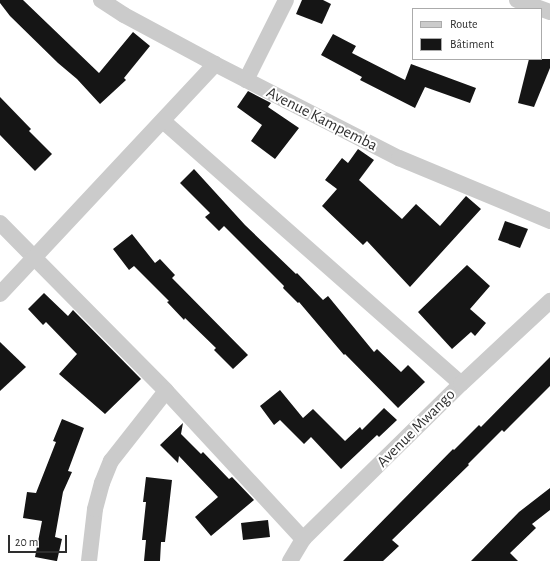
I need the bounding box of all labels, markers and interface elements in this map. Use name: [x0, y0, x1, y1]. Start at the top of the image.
legend: [412, 8, 542, 60]
text: Route: [450, 18, 477, 30]
text: Bâtiment: [450, 38, 494, 50]
street label: Avenue Kampemba: [263, 83, 381, 155]
street label: Avenue Mwango: [373, 385, 459, 471]
scale bar: [10, 527, 69, 553]
text: 20 m: [15, 536, 38, 548]

